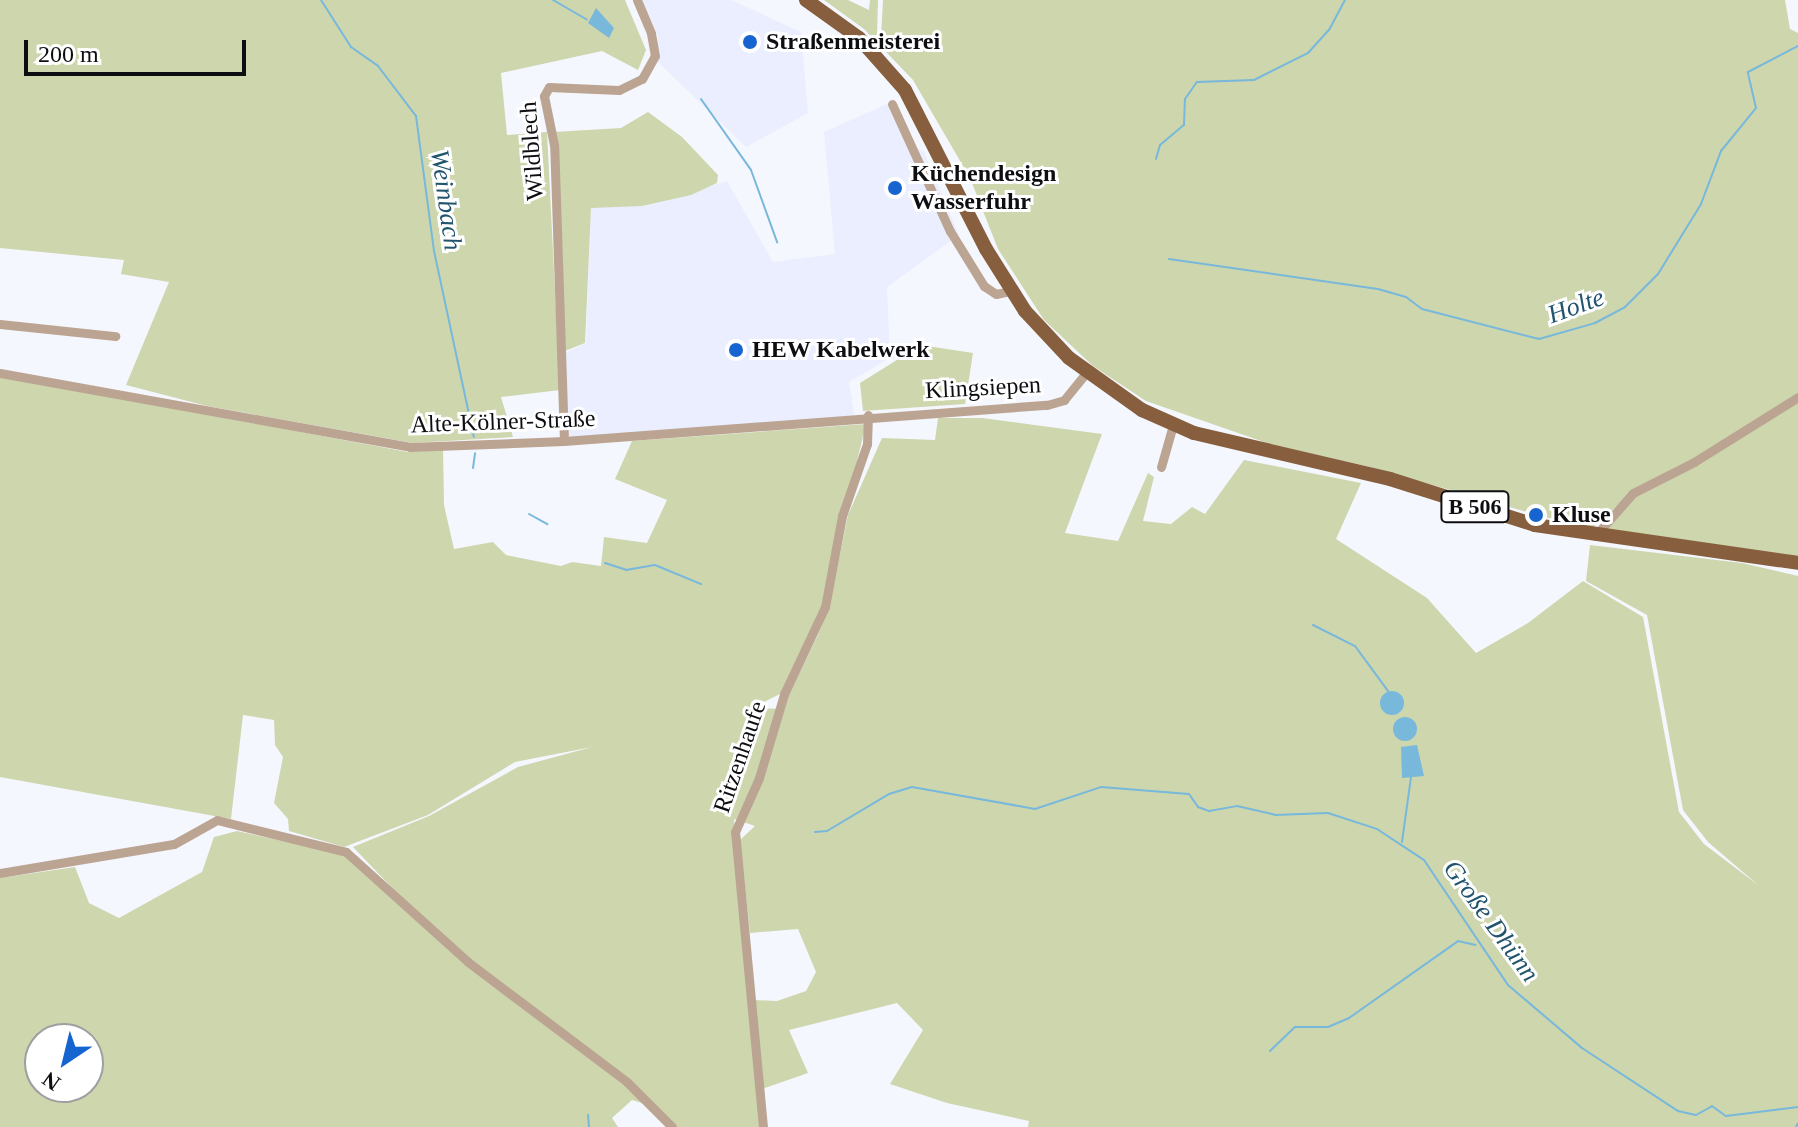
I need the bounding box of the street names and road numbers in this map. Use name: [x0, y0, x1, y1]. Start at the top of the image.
street label: Wildblech: [514, 101, 550, 201]
street label: Klingsiepen: [924, 371, 1042, 405]
street label: Alte-Kölner-Straße: [410, 404, 596, 440]
road number: B 506: [1439, 489, 1511, 525]
street label: Ritzenhaufe: [708, 697, 772, 817]

